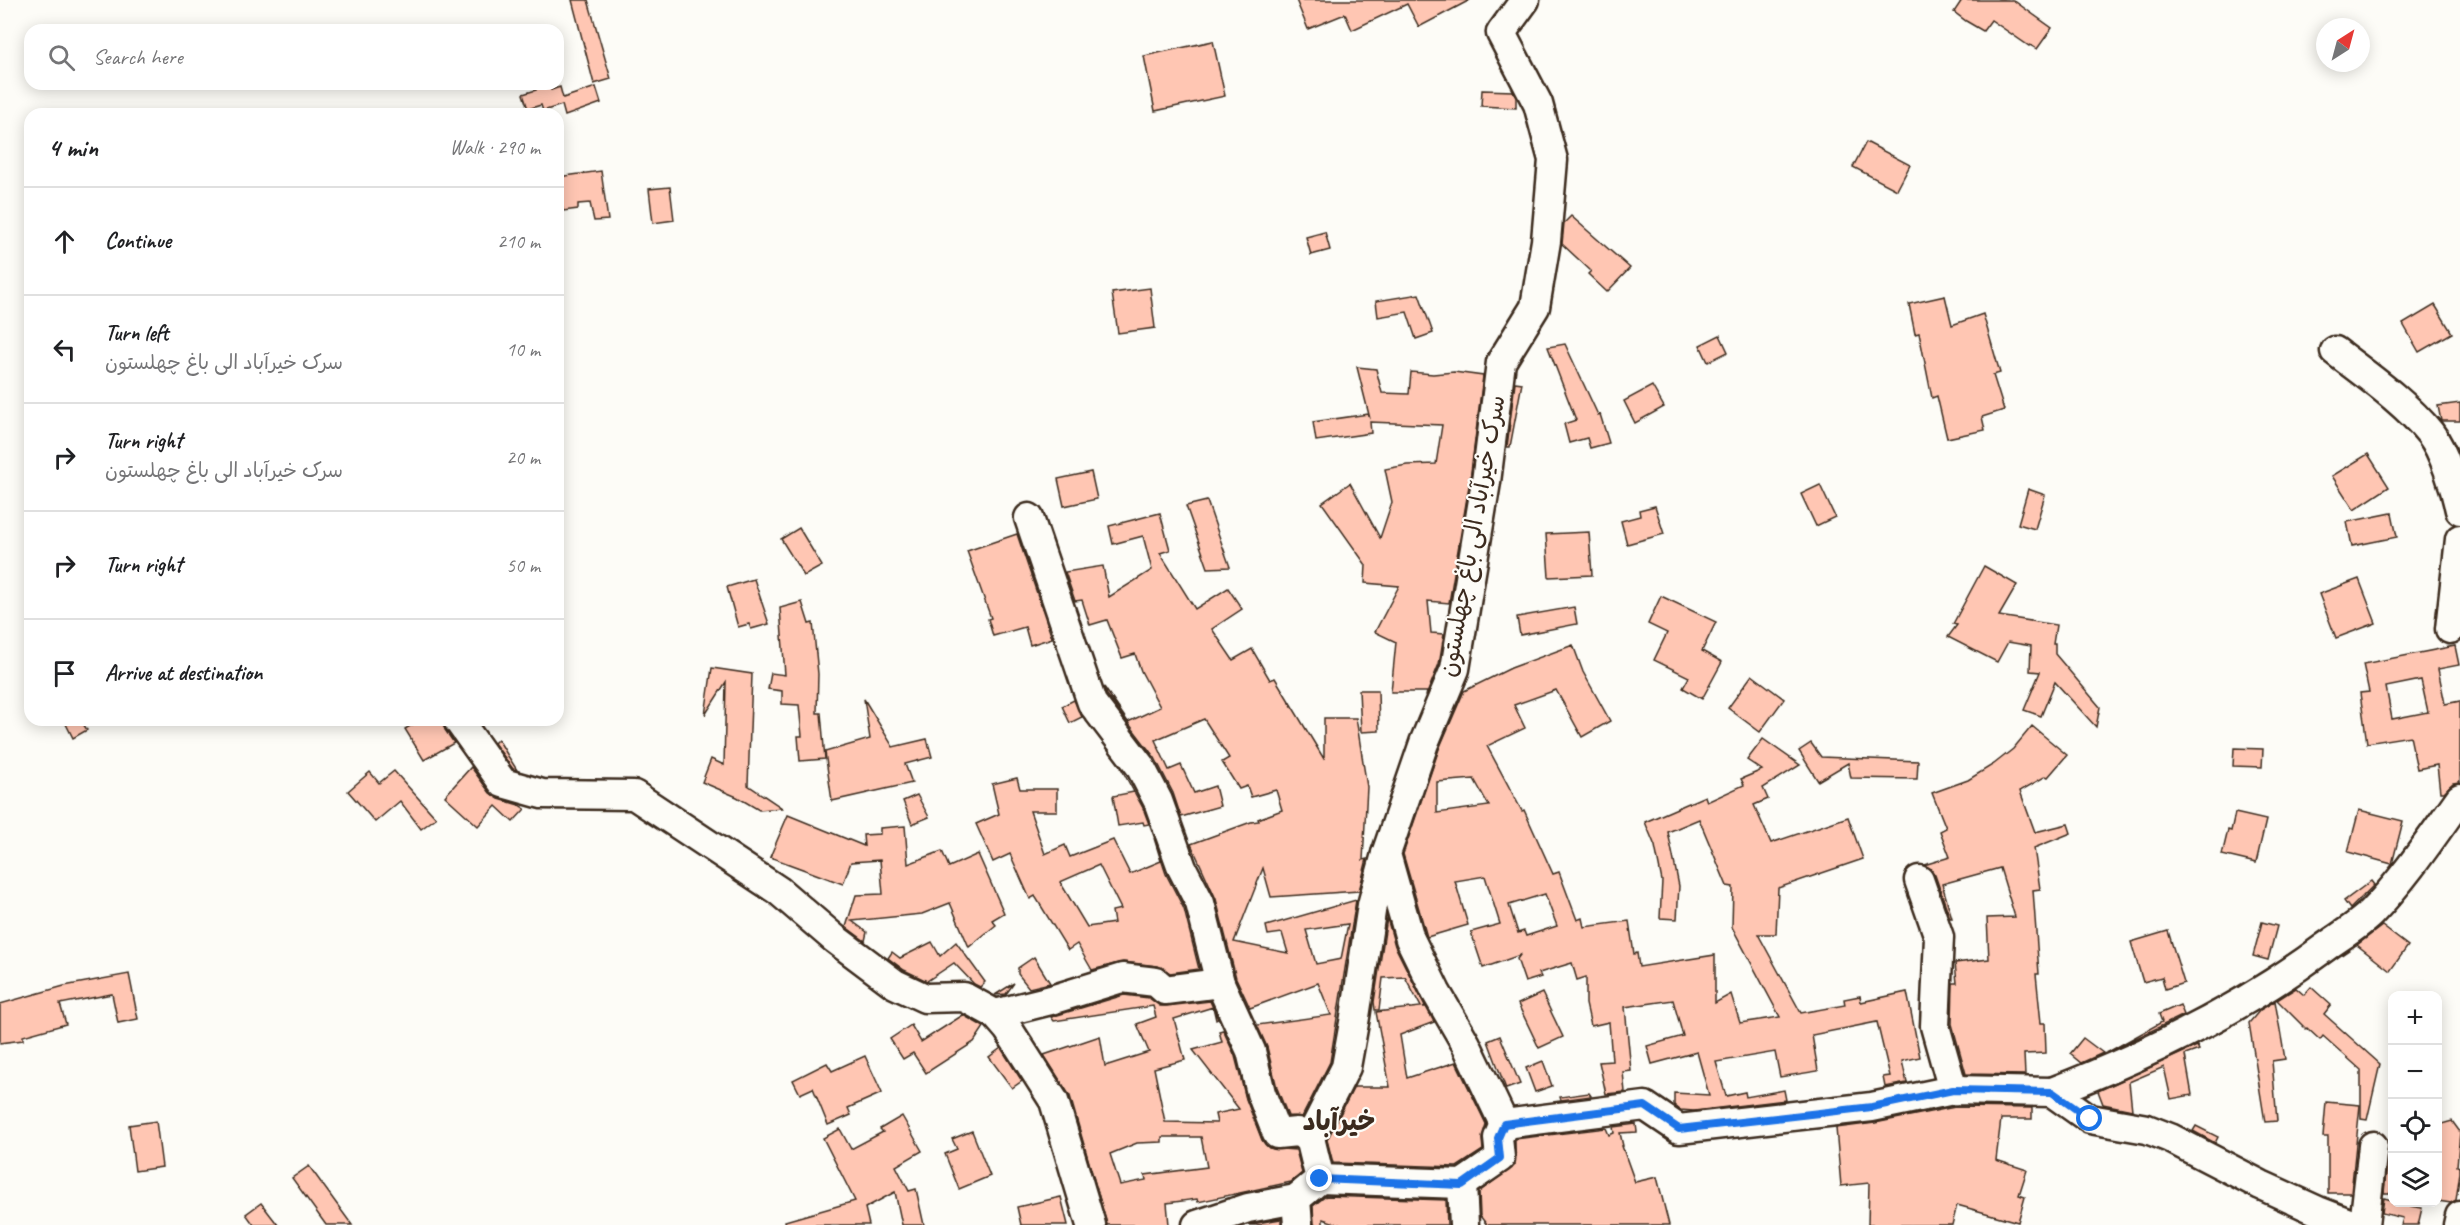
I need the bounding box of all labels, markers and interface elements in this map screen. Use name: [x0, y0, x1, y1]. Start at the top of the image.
north arrow: [2316, 18, 2370, 72]
search box: [24, 24, 564, 90]
icon: search: [45, 41, 78, 74]
text: Search here: [93, 43, 183, 71]
text: 4 min: [48, 131, 98, 164]
text: Walk · 290 m: [450, 135, 540, 160]
icon: ahead: [48, 225, 81, 258]
text: Continue: [105, 227, 171, 255]
text: 210 m: [497, 229, 540, 254]
text: Turn left: [105, 319, 169, 347]
icon: left: [48, 333, 81, 366]
text: 10 m: [506, 337, 540, 362]
text: سرک خیرآباد الی باغ چهلستون: [105, 350, 343, 375]
street label: سرک خیرآباد الی باغ چهلستون: [1432, 393, 1514, 680]
text: Turn right: [105, 427, 182, 455]
icon: right: [48, 441, 81, 474]
text: 20 m: [506, 445, 540, 470]
text: سرک خیرآباد الی باغ چهلستون: [105, 458, 343, 483]
icon: right: [48, 549, 81, 582]
text: Turn right: [105, 551, 182, 579]
text: 50 m: [506, 553, 540, 578]
icon: arrive: [48, 657, 81, 690]
text: Arrive at destination: [105, 659, 262, 687]
map controls: [2388, 991, 2442, 1207]
button: +: [2388, 991, 2442, 1045]
button: −: [2388, 1045, 2442, 1099]
button: locate: [2388, 1099, 2442, 1153]
district label: خیرآباد: [1303, 1104, 1375, 1138]
route start: [2076, 1105, 2102, 1131]
button: layers: [2388, 1153, 2442, 1207]
route end: [1306, 1165, 1332, 1191]

